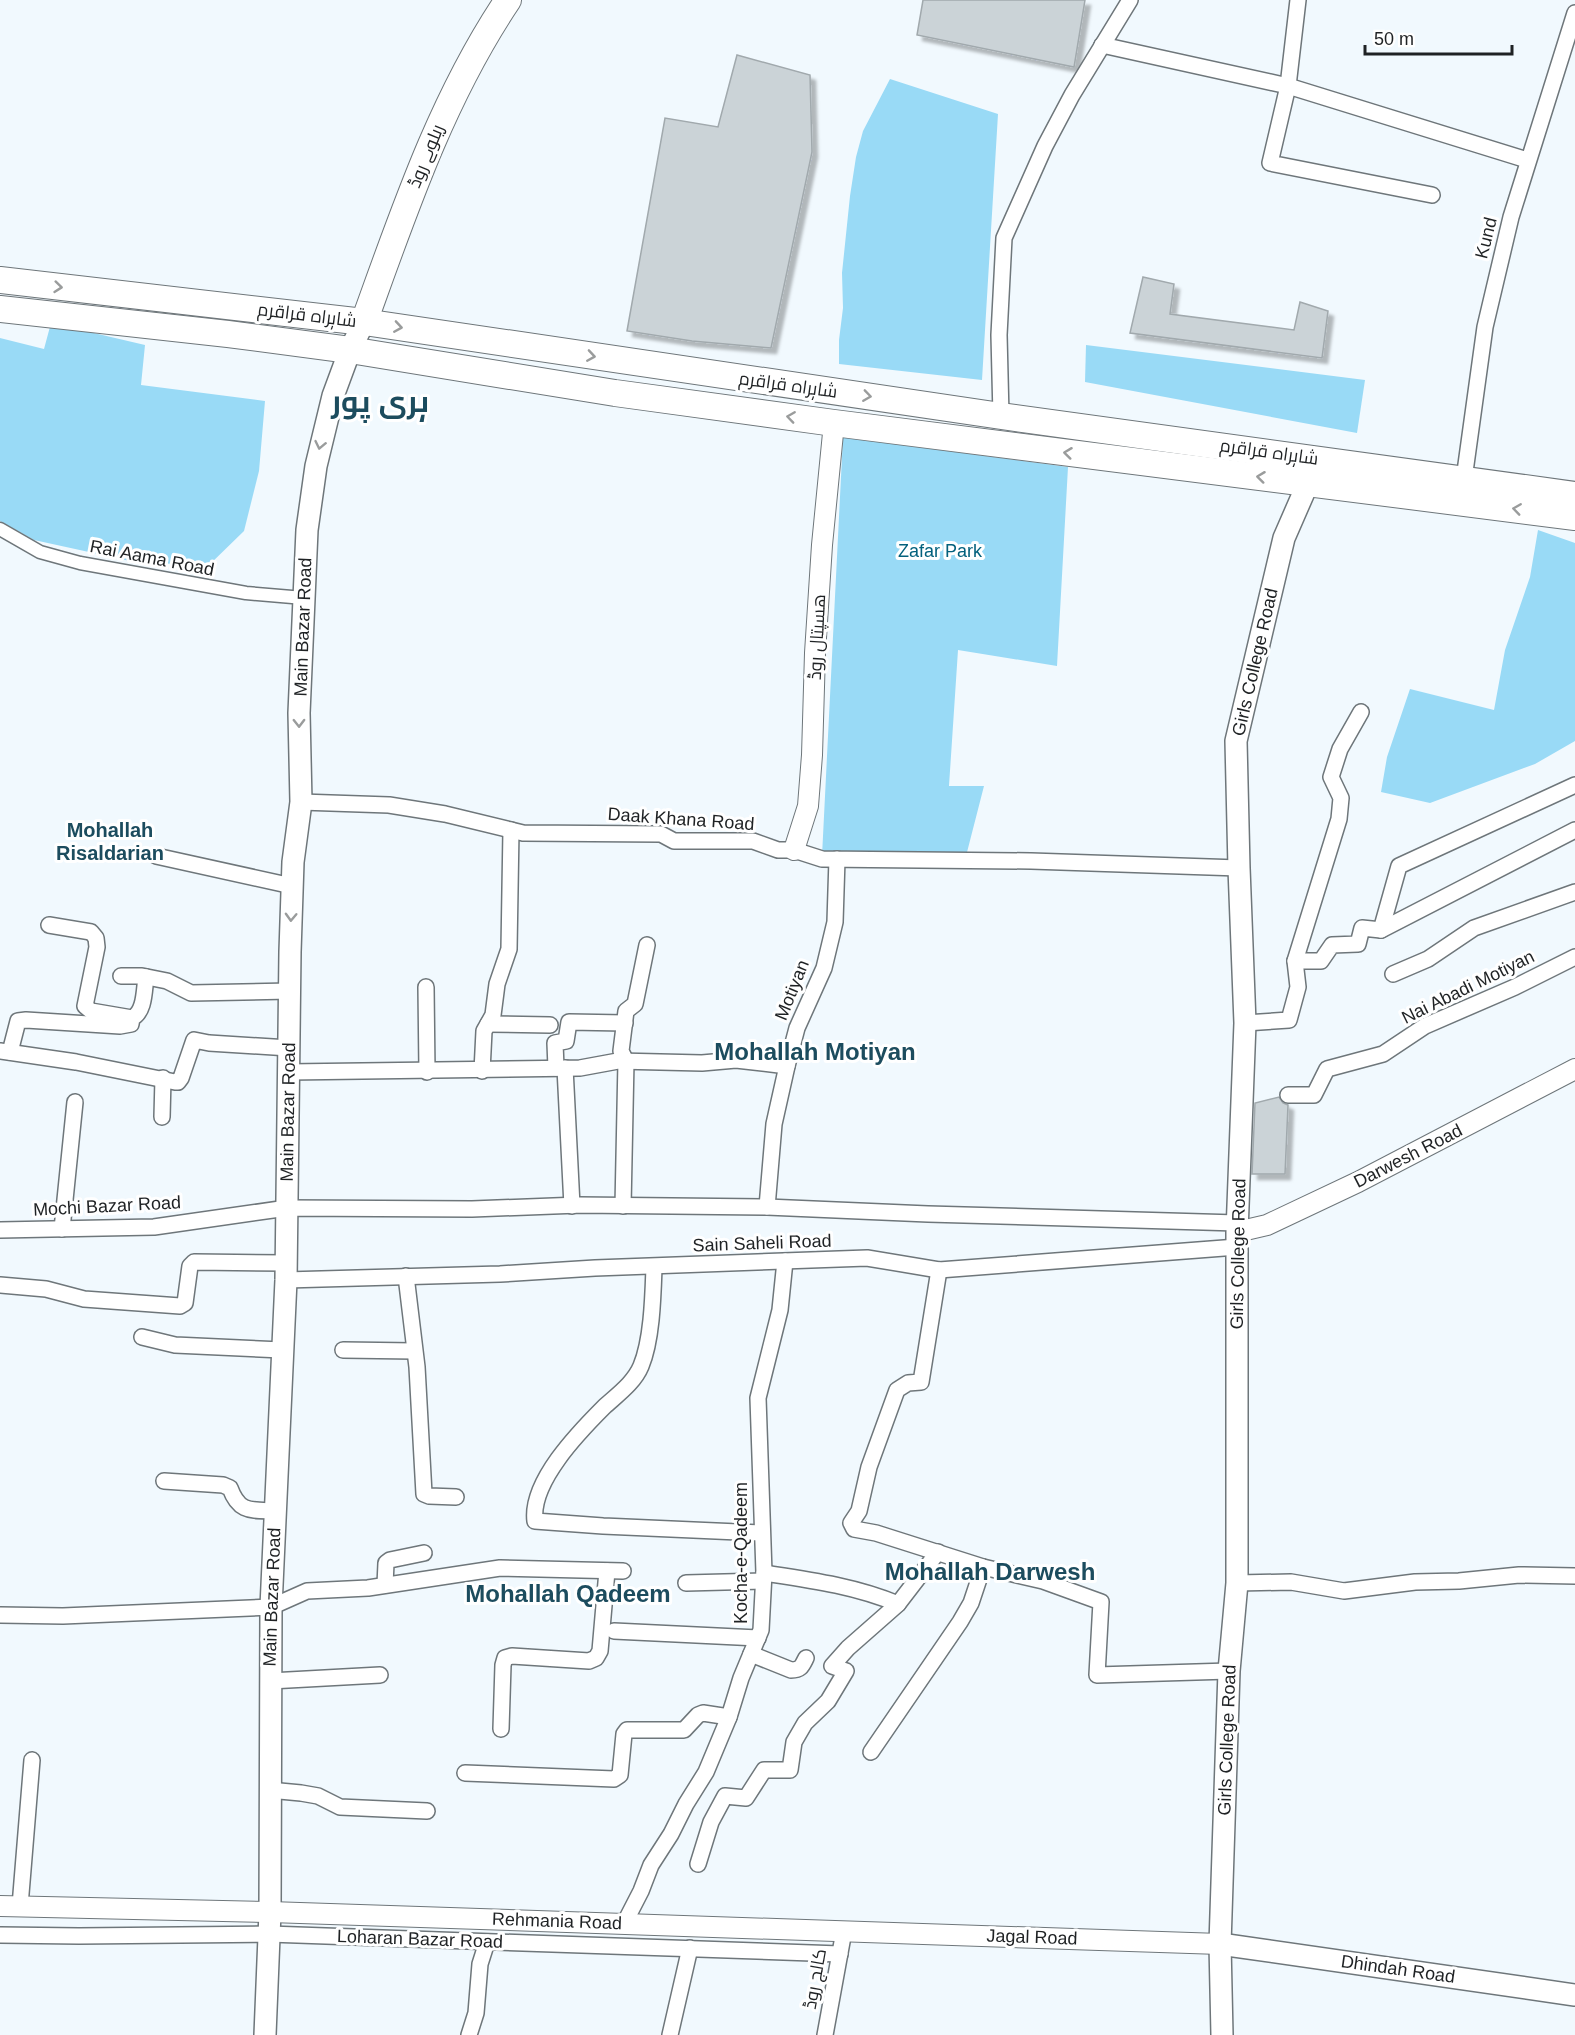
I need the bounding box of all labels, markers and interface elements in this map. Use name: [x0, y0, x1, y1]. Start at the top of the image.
scale bar: [1365, 18, 1512, 56]
text: 50 m: [1374, 29, 1414, 49]
street label: ریلوے روڈ: [404, 121, 449, 191]
street label: Kund: [1471, 215, 1501, 261]
one-way arrow: [54, 280, 63, 293]
street label: شاہراہ قراقرم: [256, 299, 358, 333]
one-way arrow: [393, 320, 402, 332]
one-way arrow: [586, 350, 595, 362]
street label: شاہراہ قراقرم: [737, 368, 839, 404]
district label: ہری پور: [330, 385, 429, 423]
one-way arrow: [862, 390, 871, 402]
one-way arrow: [786, 412, 795, 424]
street label: شاہراہ قراقرم: [1218, 435, 1320, 471]
one-way arrow: [314, 440, 327, 450]
one-way arrow: [1063, 448, 1072, 460]
one-way arrow: [1256, 472, 1266, 484]
one-way arrow: [1512, 504, 1522, 516]
street label: Rai Aama Road: [88, 536, 216, 580]
park label: Zafar Park: [898, 541, 983, 561]
street label: Main Bazar Road: [291, 557, 315, 697]
street label: Girls College Road: [1228, 586, 1282, 738]
street label: ھسپتال روڈ: [805, 594, 830, 680]
one-way arrow: [293, 719, 306, 728]
street label: Daak Khana Road: [607, 804, 755, 834]
district label: Mohallah Risaldarian: [56, 819, 164, 864]
one-way arrow: [285, 913, 297, 922]
street label: Nai Abadi Motiyan: [1398, 946, 1538, 1028]
street label: Motiyan: [771, 957, 813, 1023]
district label: Mohallah Motiyan: [714, 1038, 916, 1065]
street label: Main Bazar Road: [277, 1042, 299, 1182]
street label: Darwesh Road: [1350, 1120, 1466, 1192]
street label: Girls College Road: [1227, 1178, 1249, 1330]
street label: Mochi Bazar Road: [33, 1192, 181, 1220]
street label: Sain Saheli Road: [692, 1231, 832, 1255]
street label: Kocha-e-Qadeem: [731, 1482, 751, 1624]
street label: Main Bazar Road: [260, 1527, 284, 1667]
district label: Mohallah Darwesh: [885, 1558, 1095, 1585]
district label: Mohallah Qadeem: [465, 1580, 671, 1607]
street label: Girls College Road: [1214, 1664, 1240, 1816]
street label: Rehmania Road: [492, 1909, 622, 1933]
street label: Jagal Road: [986, 1925, 1078, 1949]
street label: Loharan Bazar Road: [337, 1926, 503, 1952]
street label: کالج روڈ: [800, 1947, 832, 2011]
street label: Dhindah Road: [1340, 1951, 1456, 1987]

